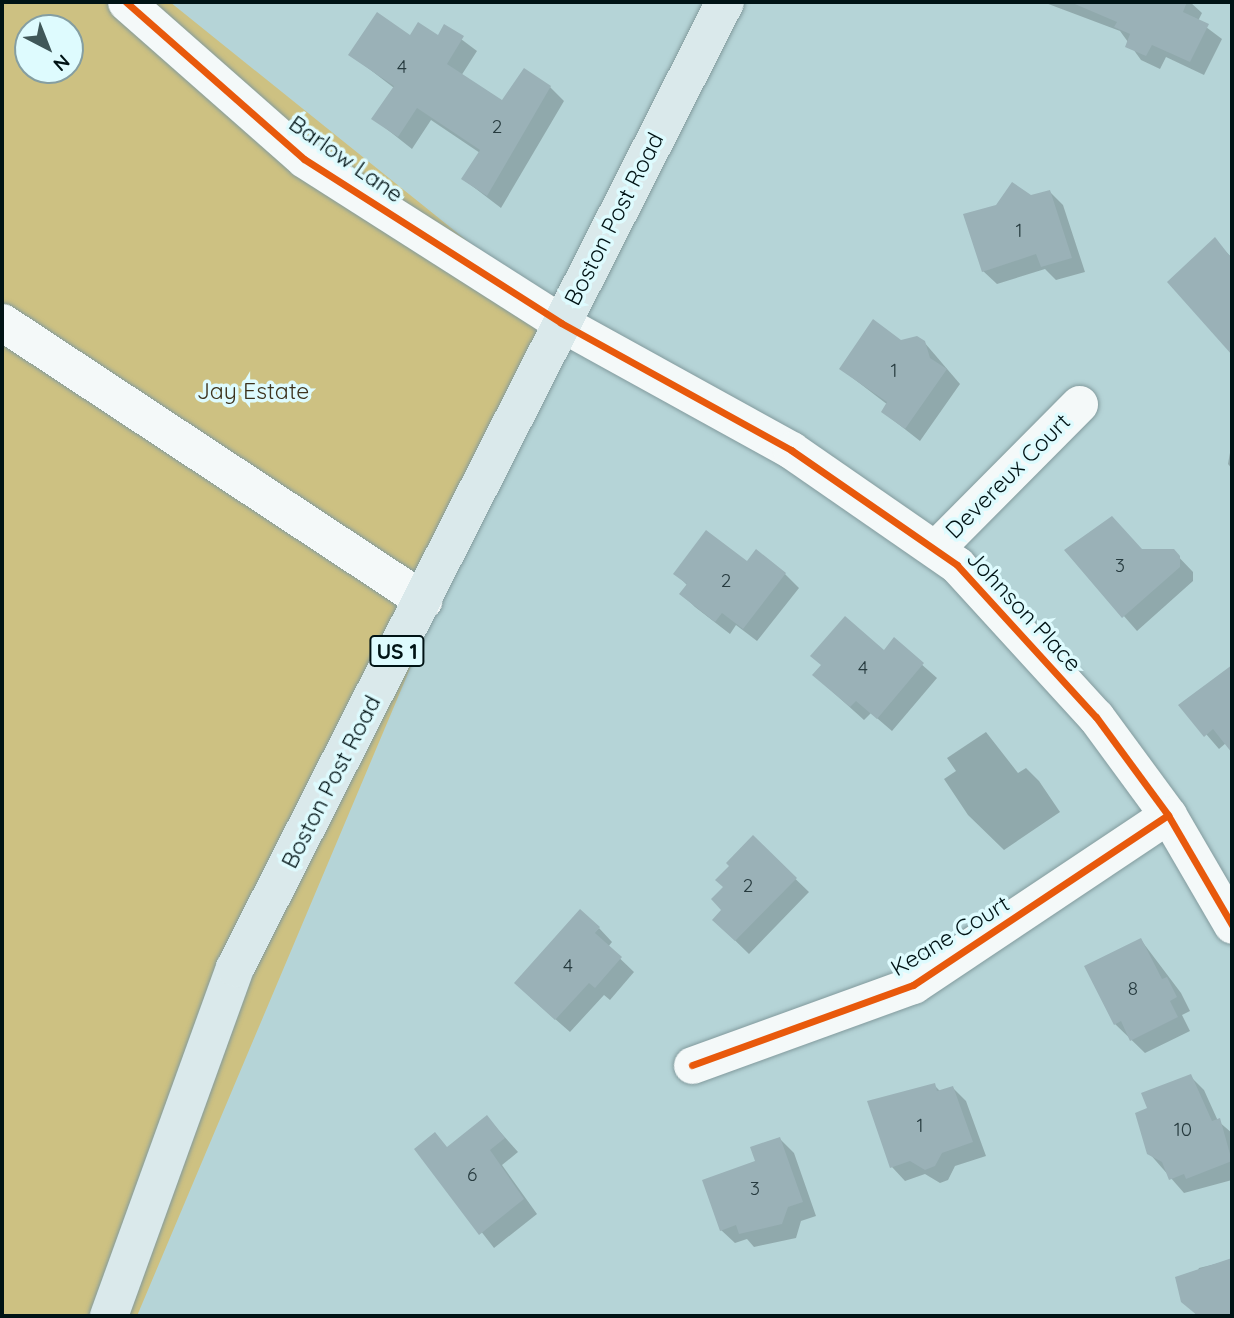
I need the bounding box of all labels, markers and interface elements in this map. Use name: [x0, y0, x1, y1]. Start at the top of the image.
north arrow: [14, 14, 84, 84]
text: N: [48, 50, 75, 77]
house number: 4: [397, 56, 407, 78]
street label: Barlow Lane: [284, 110, 408, 208]
house number: 2: [492, 116, 502, 138]
street label: Boston Post Road: [559, 128, 669, 310]
house number: 1: [1015, 220, 1023, 242]
house number: 1: [890, 360, 898, 382]
park label: Jay Estate: [197, 377, 309, 405]
street label: Devereux Court: [940, 408, 1076, 544]
street label: Johnson Place: [961, 545, 1087, 677]
house number: 3: [1115, 555, 1125, 577]
house number: 2: [721, 570, 731, 592]
road number: US 1: [369, 634, 425, 668]
house number: 4: [858, 657, 868, 679]
street label: Boston Post Road: [276, 691, 386, 873]
house number: 2: [743, 875, 753, 897]
street label: Keane Court: [886, 890, 1014, 982]
house number: 4: [563, 955, 573, 977]
house number: 8: [1128, 978, 1138, 1000]
house number: 1: [916, 1115, 924, 1137]
house number: 10: [1174, 1119, 1192, 1141]
house number: 6: [467, 1164, 477, 1186]
house number: 3: [750, 1178, 760, 1200]

